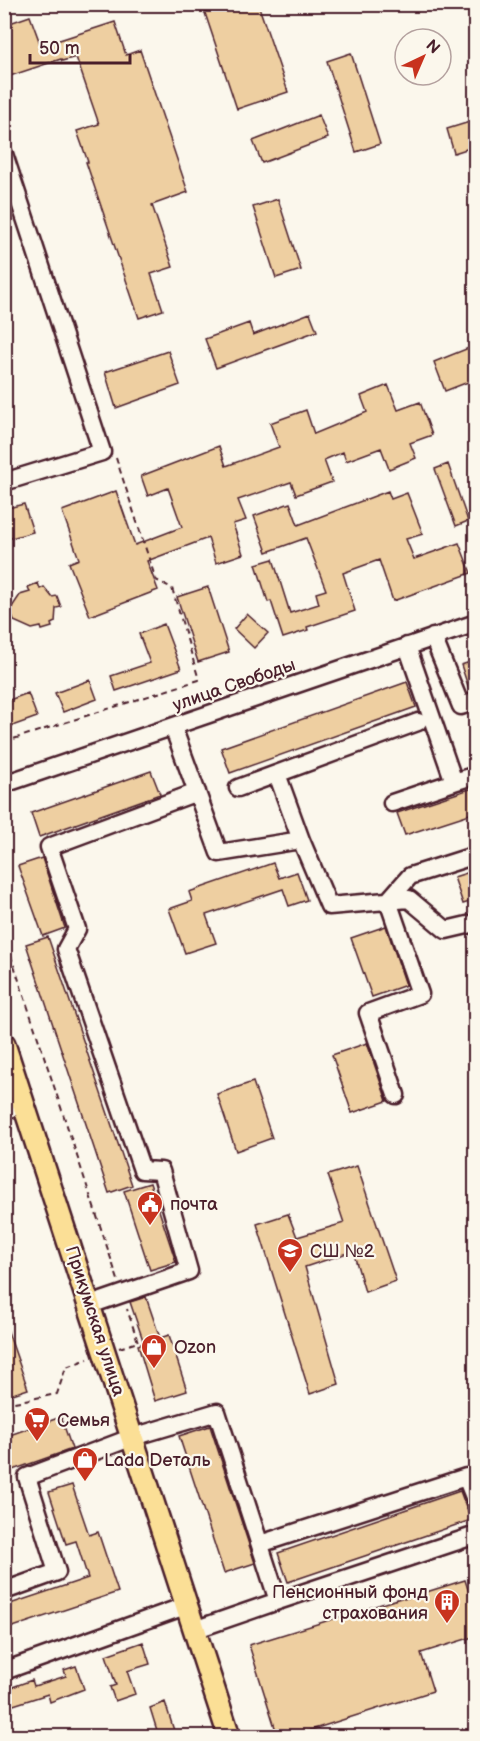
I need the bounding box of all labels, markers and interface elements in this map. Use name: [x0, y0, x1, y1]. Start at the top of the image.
scale bar: [30, 27, 130, 65]
north arrow: [393, 27, 453, 87]
text: N: [421, 36, 443, 58]
text: 50 m: [39, 38, 80, 59]
street label: улица Свободы: [170, 654, 298, 716]
public building icon: почта: [135, 1189, 165, 1227]
place label: почта: [170, 1194, 218, 1215]
school or university icon: СШ №2: [275, 1236, 305, 1274]
place label: СШ №2: [310, 1241, 375, 1262]
street label: Прикумская улица: [61, 1243, 129, 1399]
shop icon: Ozon: [139, 1332, 169, 1370]
place label: Ozon: [174, 1337, 216, 1358]
supermarket icon: Семья: [22, 1405, 52, 1443]
place label: Семья: [57, 1410, 110, 1431]
shop icon: Lada Dеталь: [70, 1445, 100, 1483]
place label: Lada Dеталь: [104, 1450, 210, 1471]
place label: Пенсионный фонд страхования: [272, 1582, 428, 1624]
building icon: Пенсионный фонд страхования: [432, 1587, 462, 1625]

